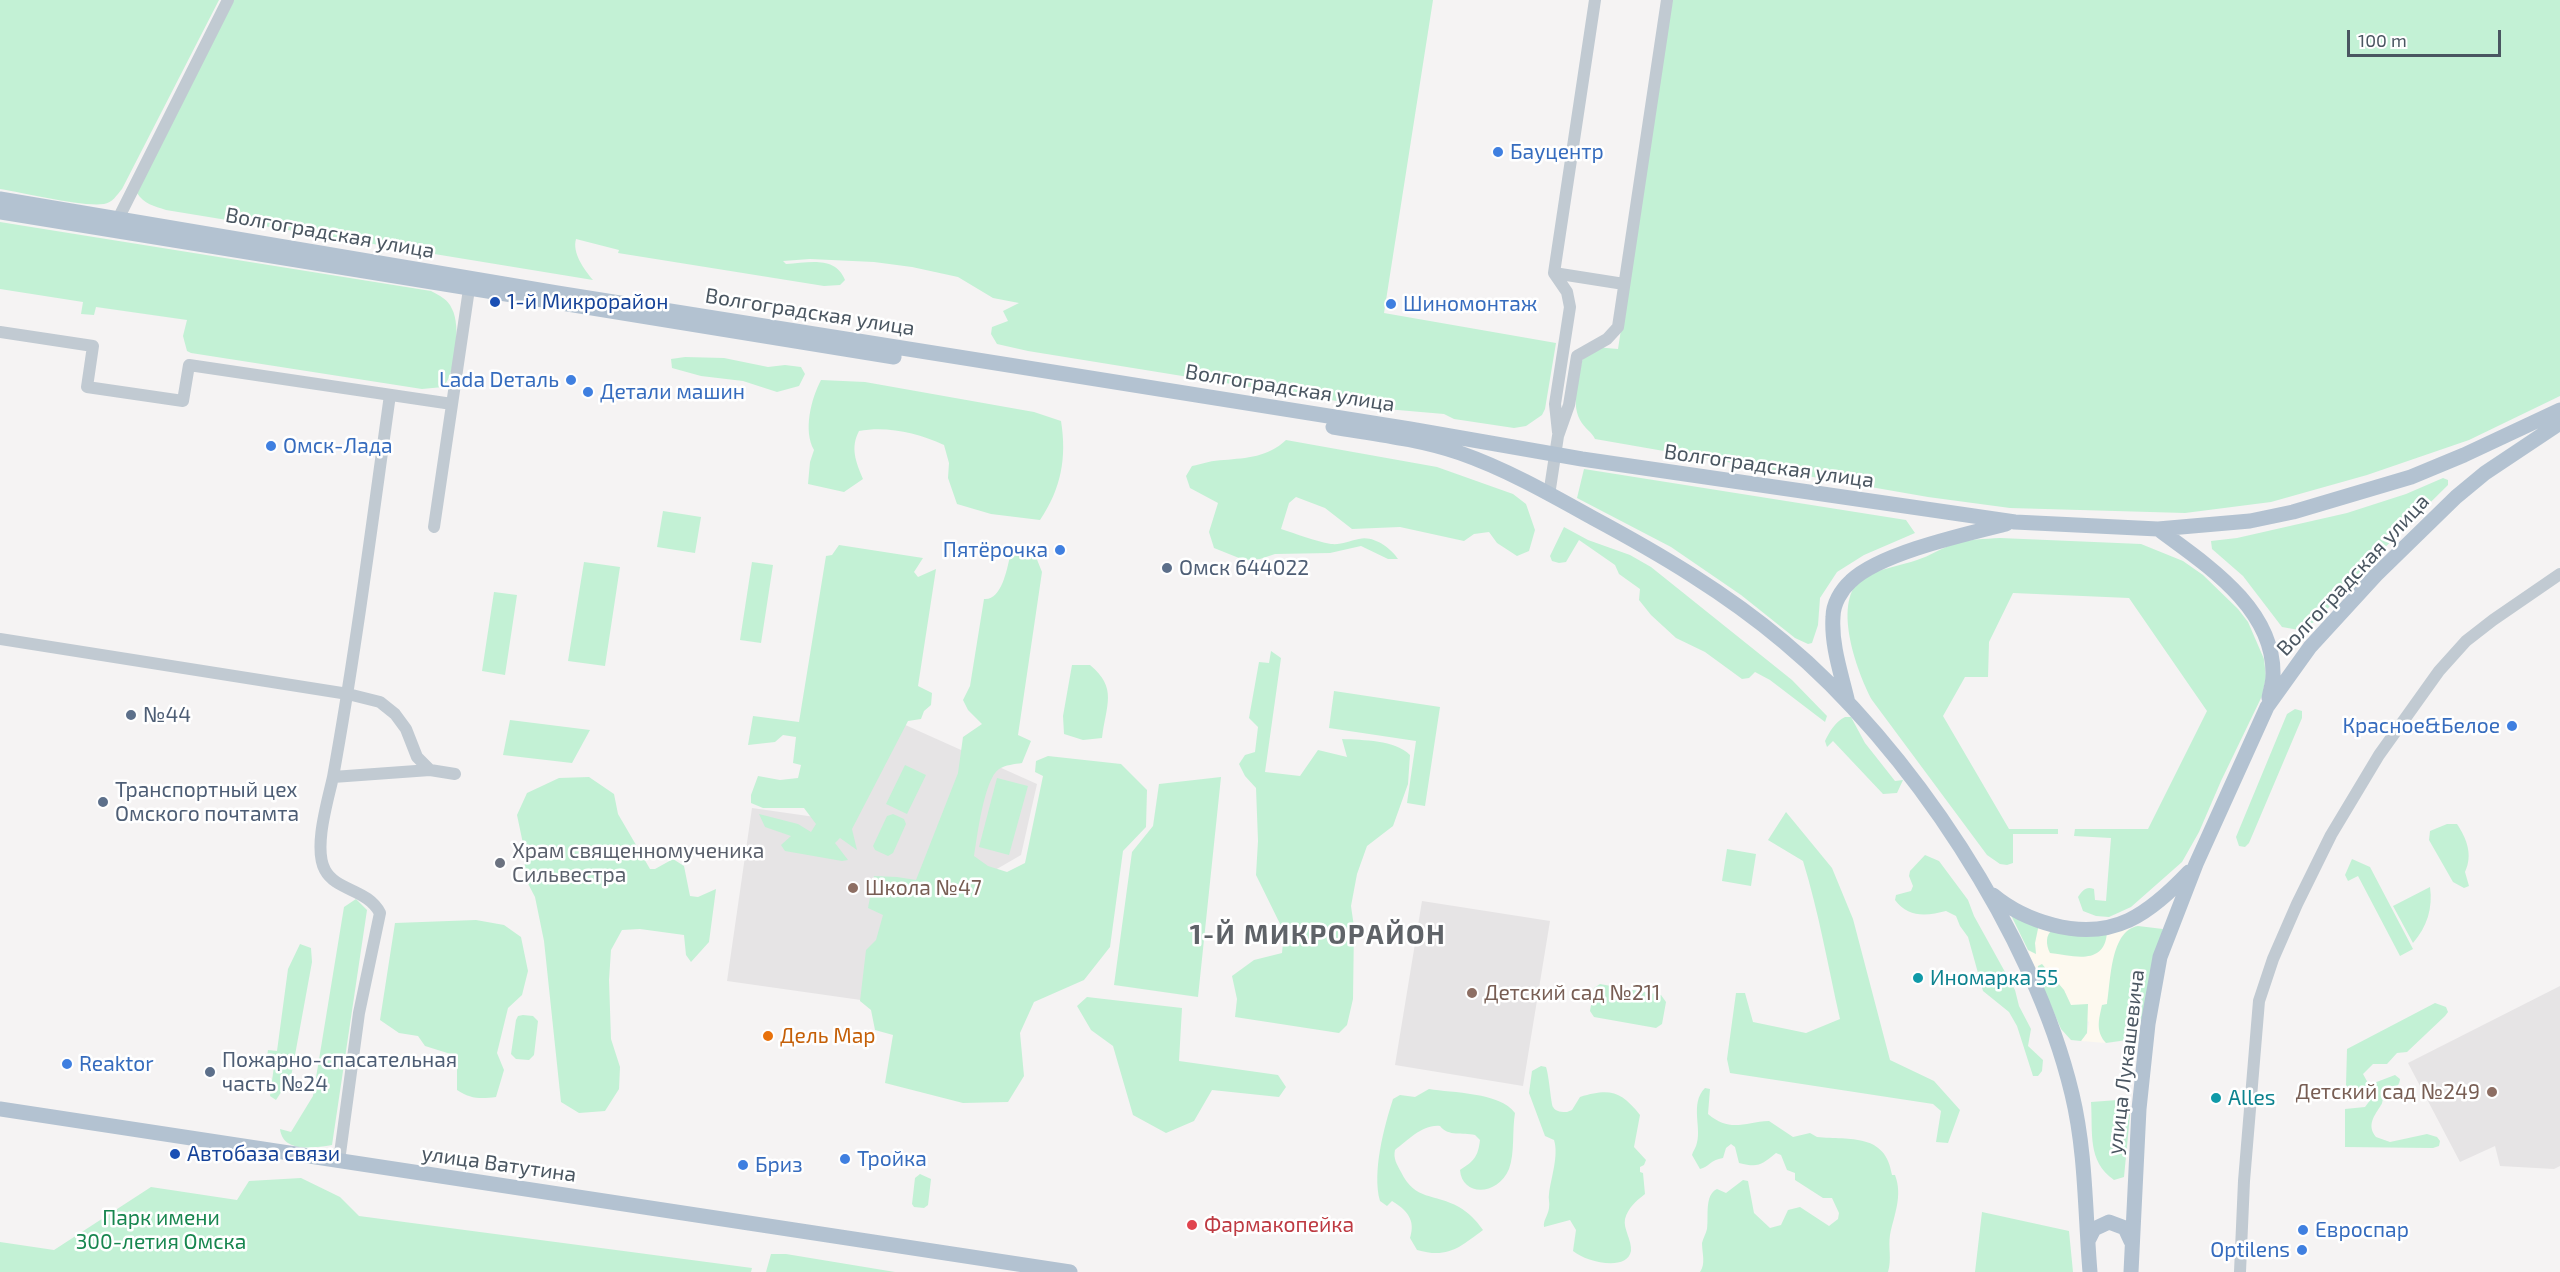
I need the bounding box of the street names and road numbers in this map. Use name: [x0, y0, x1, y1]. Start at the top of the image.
street label: Волгоградская улица: [223, 202, 437, 264]
street label: Волгоградская улица: [703, 283, 917, 341]
street label: Волгоградская улица: [1183, 359, 1397, 417]
street label: Волгоградская улица: [1662, 439, 1876, 493]
street label: Волгоградская улица: [2272, 489, 2434, 661]
street label: улица Лукашевича: [2102, 968, 2150, 1156]
street label: улица Ватутина: [420, 1141, 578, 1187]

